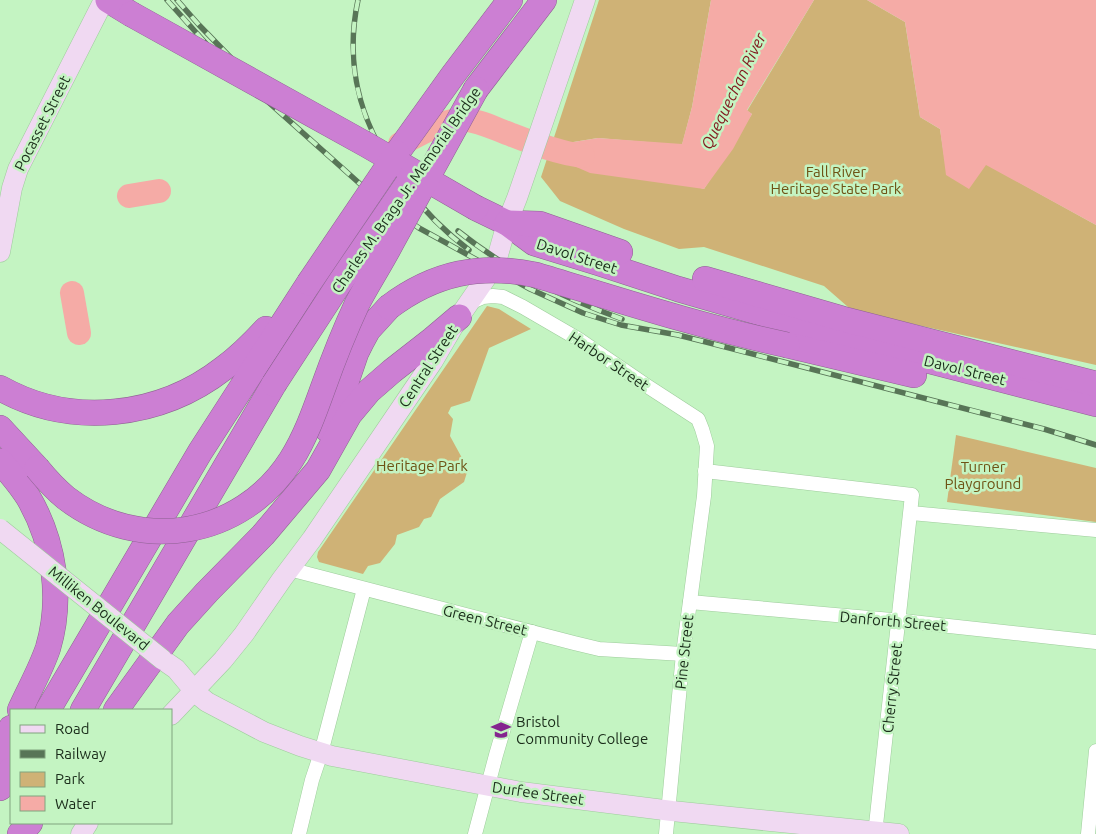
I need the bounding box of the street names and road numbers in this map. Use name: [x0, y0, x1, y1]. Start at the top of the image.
street label: Pocasset Street: [11, 72, 73, 174]
street label: Charles M. Braga Jr. Memorial Bridge: [328, 84, 484, 296]
street label: Davol Street: [535, 235, 619, 277]
street label: Central Street: [395, 322, 461, 410]
street label: Harbor Street: [566, 328, 652, 394]
street label: Davol Street: [922, 352, 1008, 388]
street label: Milliken Boulevard: [45, 562, 153, 654]
street label: Green Street: [441, 601, 529, 639]
street label: Danforth Street: [839, 608, 947, 634]
street label: Pine Street: [672, 614, 696, 690]
street label: Cherry Street: [879, 642, 905, 734]
street label: Durfee Street: [491, 778, 585, 808]

